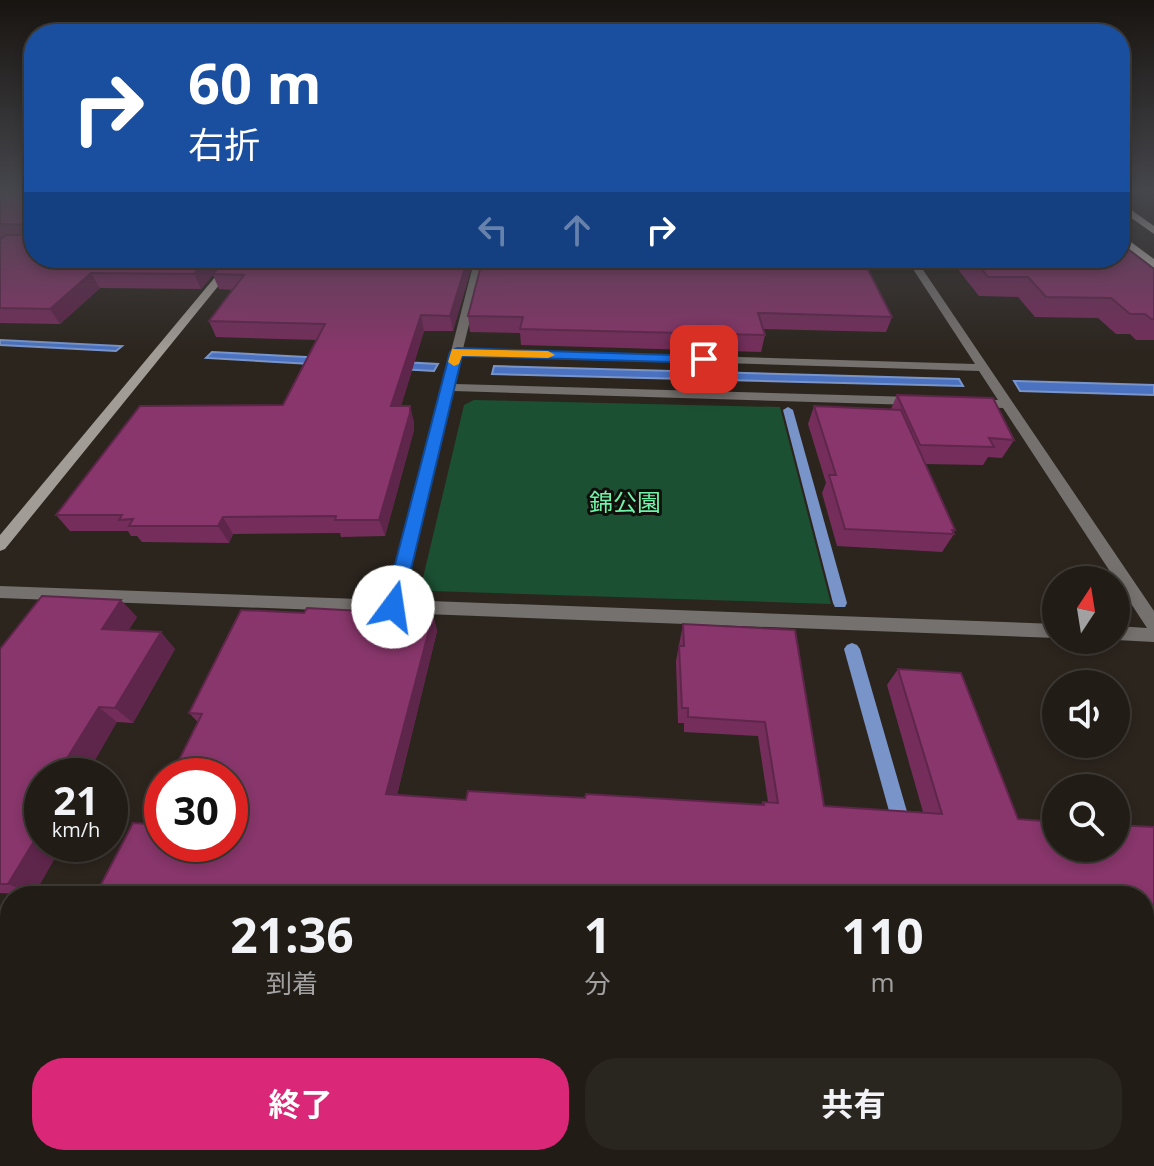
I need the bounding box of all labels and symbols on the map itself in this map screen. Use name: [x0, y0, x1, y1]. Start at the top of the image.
pin: [670, 325, 738, 393]
park label: 錦公園: [589, 485, 661, 518]
position arrow: [351, 565, 435, 649]
north arrow: [1042, 566, 1130, 654]
speed limit sign: 30: [144, 758, 248, 862]

